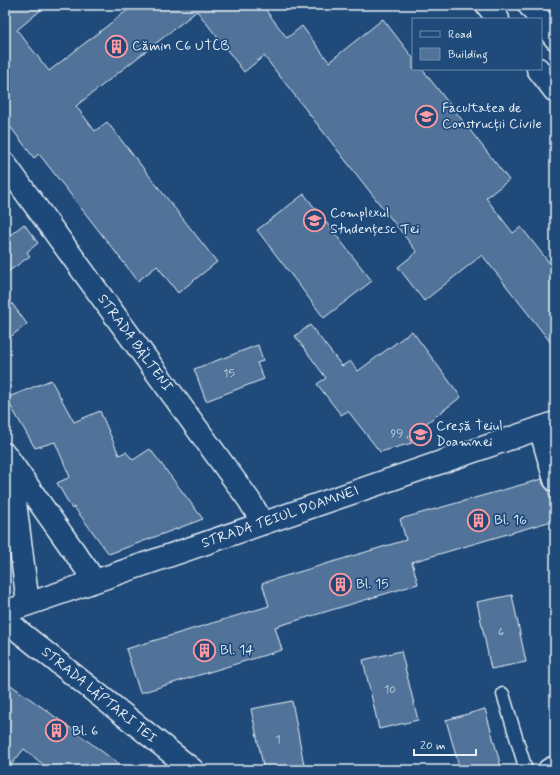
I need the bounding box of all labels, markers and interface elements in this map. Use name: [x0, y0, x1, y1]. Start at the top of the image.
legend: [412, 18, 542, 70]
text: Road: [448, 27, 472, 43]
building icon: Cămin C6 UTCB: [104, 33, 130, 59]
place label: Cămin C6 UTCB: [132, 37, 230, 55]
text: Building: [448, 47, 488, 64]
place label: Facultatea de Construcții Civile: [442, 99, 542, 133]
school or university icon: Facultatea de Construcții Civile: [414, 103, 440, 129]
place label: Complexul Studențesc Tei: [330, 204, 420, 238]
school or university icon: Complexul Studențesc Tei: [301, 208, 327, 234]
street label: STRADA BĂLTENI: [93, 291, 177, 395]
house number: 15: [223, 366, 235, 382]
place label: Creșă Teiul Doamnei: [436, 417, 503, 451]
school or university icon: Creșă Teiul Doamnei: [408, 421, 434, 447]
house number: 99: [390, 426, 404, 442]
street label: STRADA TEIUL DOAMNEI: [199, 482, 361, 552]
building icon: Bl. 16: [465, 507, 491, 533]
place label: Bl. 16: [494, 511, 527, 529]
building icon: Bl. 15: [327, 571, 353, 597]
place label: Bl. 15: [356, 575, 389, 593]
house number: 6: [498, 624, 504, 640]
building icon: Bl. 14: [191, 637, 217, 663]
place label: Bl. 14: [220, 641, 254, 659]
street label: STRADA LĂPTARI TEI: [38, 643, 160, 747]
house number: 10: [384, 682, 396, 698]
building icon: Bl. 6: [43, 718, 69, 744]
place label: Bl. 6: [72, 722, 98, 740]
scale bar: [414, 731, 476, 757]
house number: 1: [275, 732, 281, 748]
text: 20 m: [420, 738, 446, 754]

